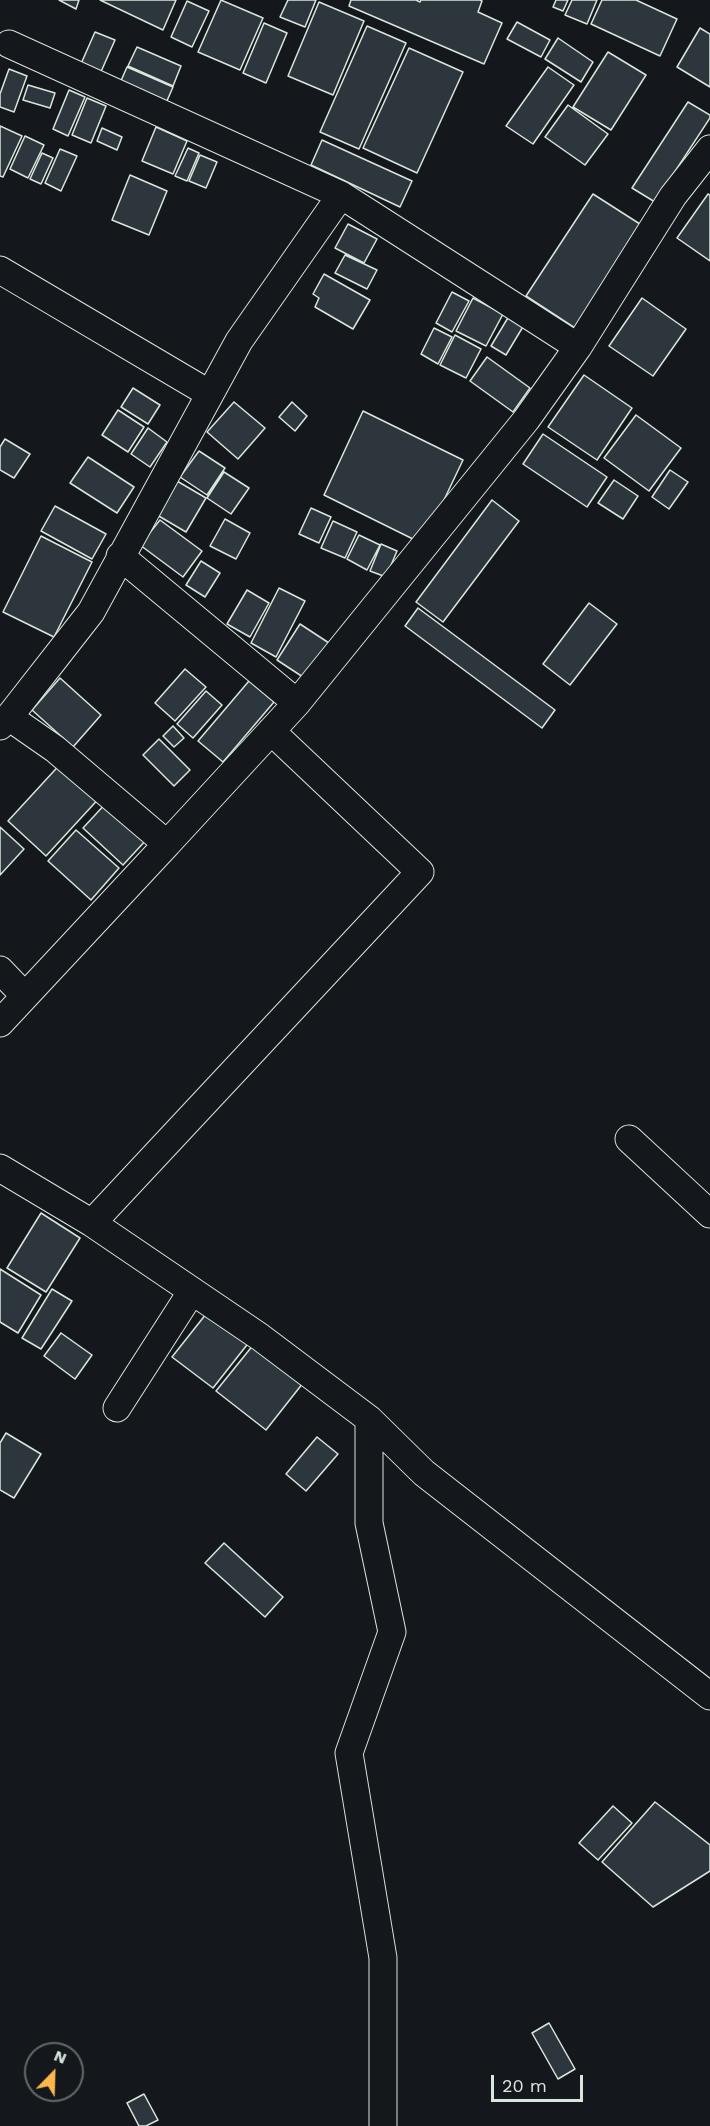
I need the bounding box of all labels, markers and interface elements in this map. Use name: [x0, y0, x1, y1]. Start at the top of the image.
north arrow: [24, 2042, 84, 2102]
text: N: [51, 2046, 70, 2068]
scale bar: [494, 2063, 586, 2101]
text: 20 m: [502, 2075, 547, 2096]

